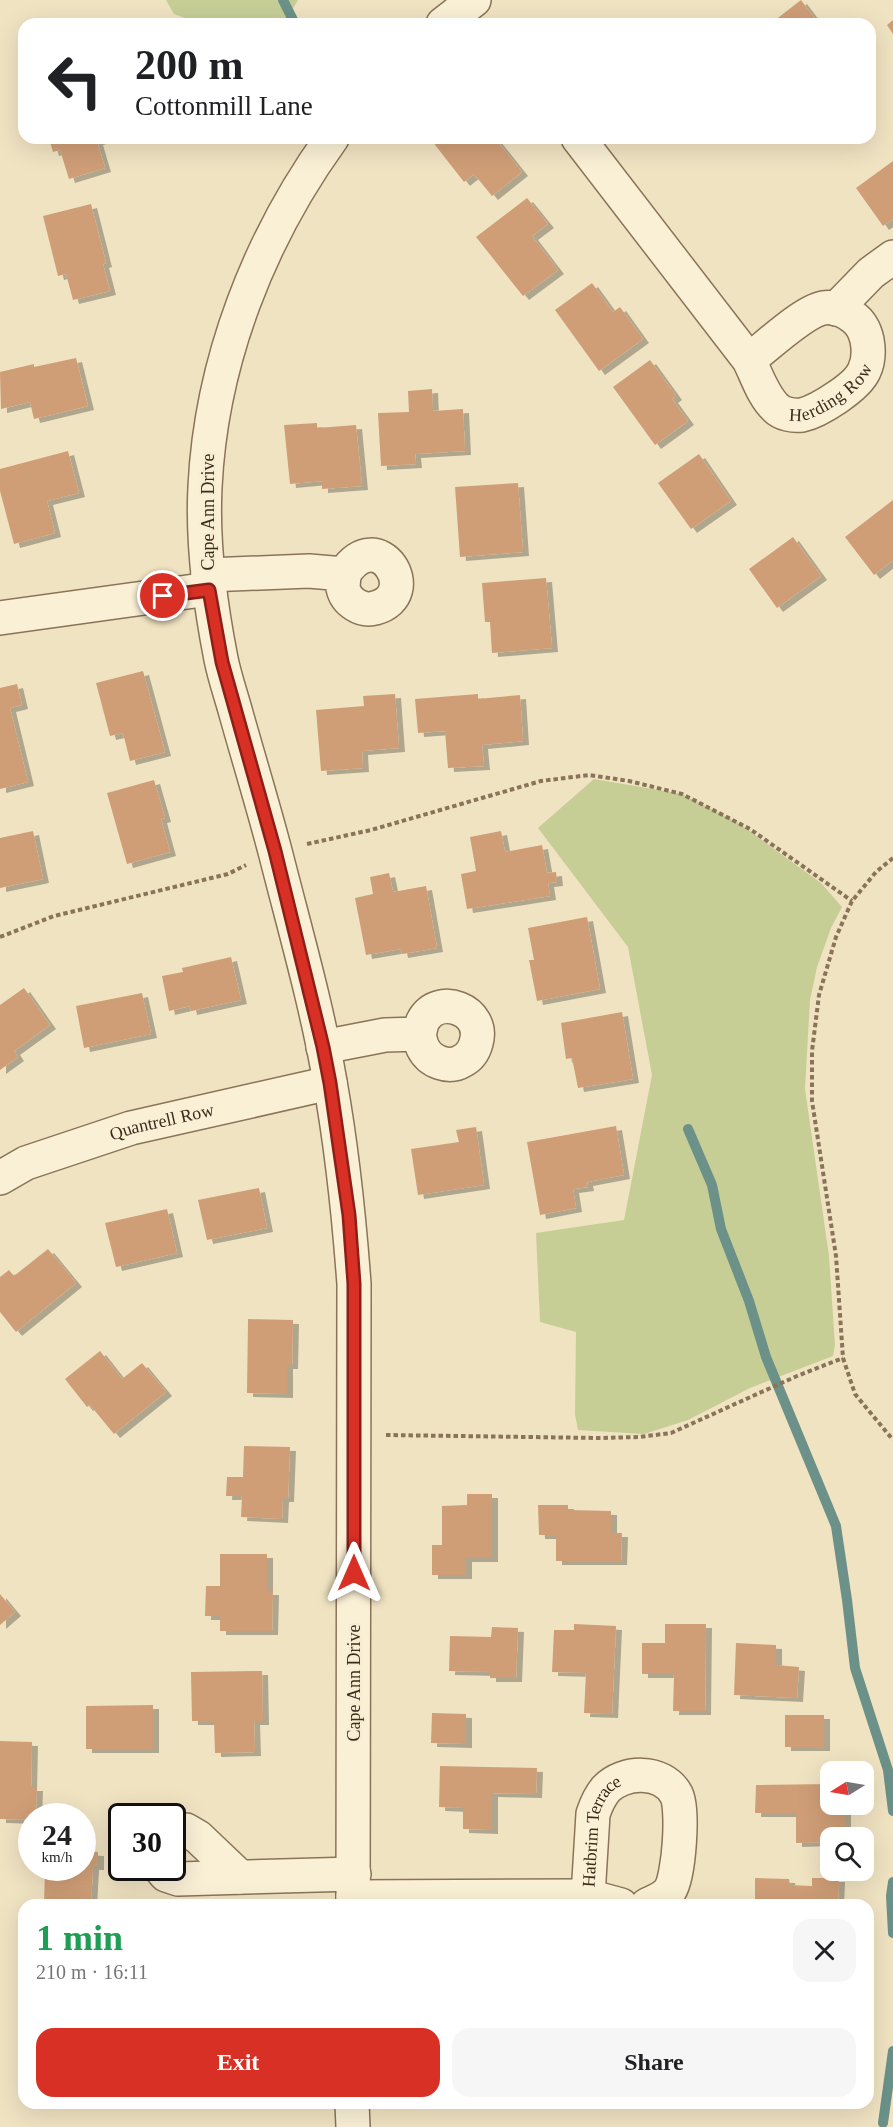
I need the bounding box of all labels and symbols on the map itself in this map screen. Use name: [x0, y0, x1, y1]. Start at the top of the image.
street label: Herding Row: [788, 360, 876, 425]
street label: Cape Ann Drive: [198, 454, 218, 570]
pin: [137, 570, 188, 621]
street label: Quantrell Row: [107, 1100, 216, 1144]
position arrow: [322, 1541, 386, 1605]
street label: Cape Ann Drive: [344, 1625, 364, 1741]
north arrow: [820, 1761, 874, 1815]
street label: Hatbrim Terrace: [579, 1771, 624, 1888]
speed limit sign: 30: [108, 1803, 186, 1881]

